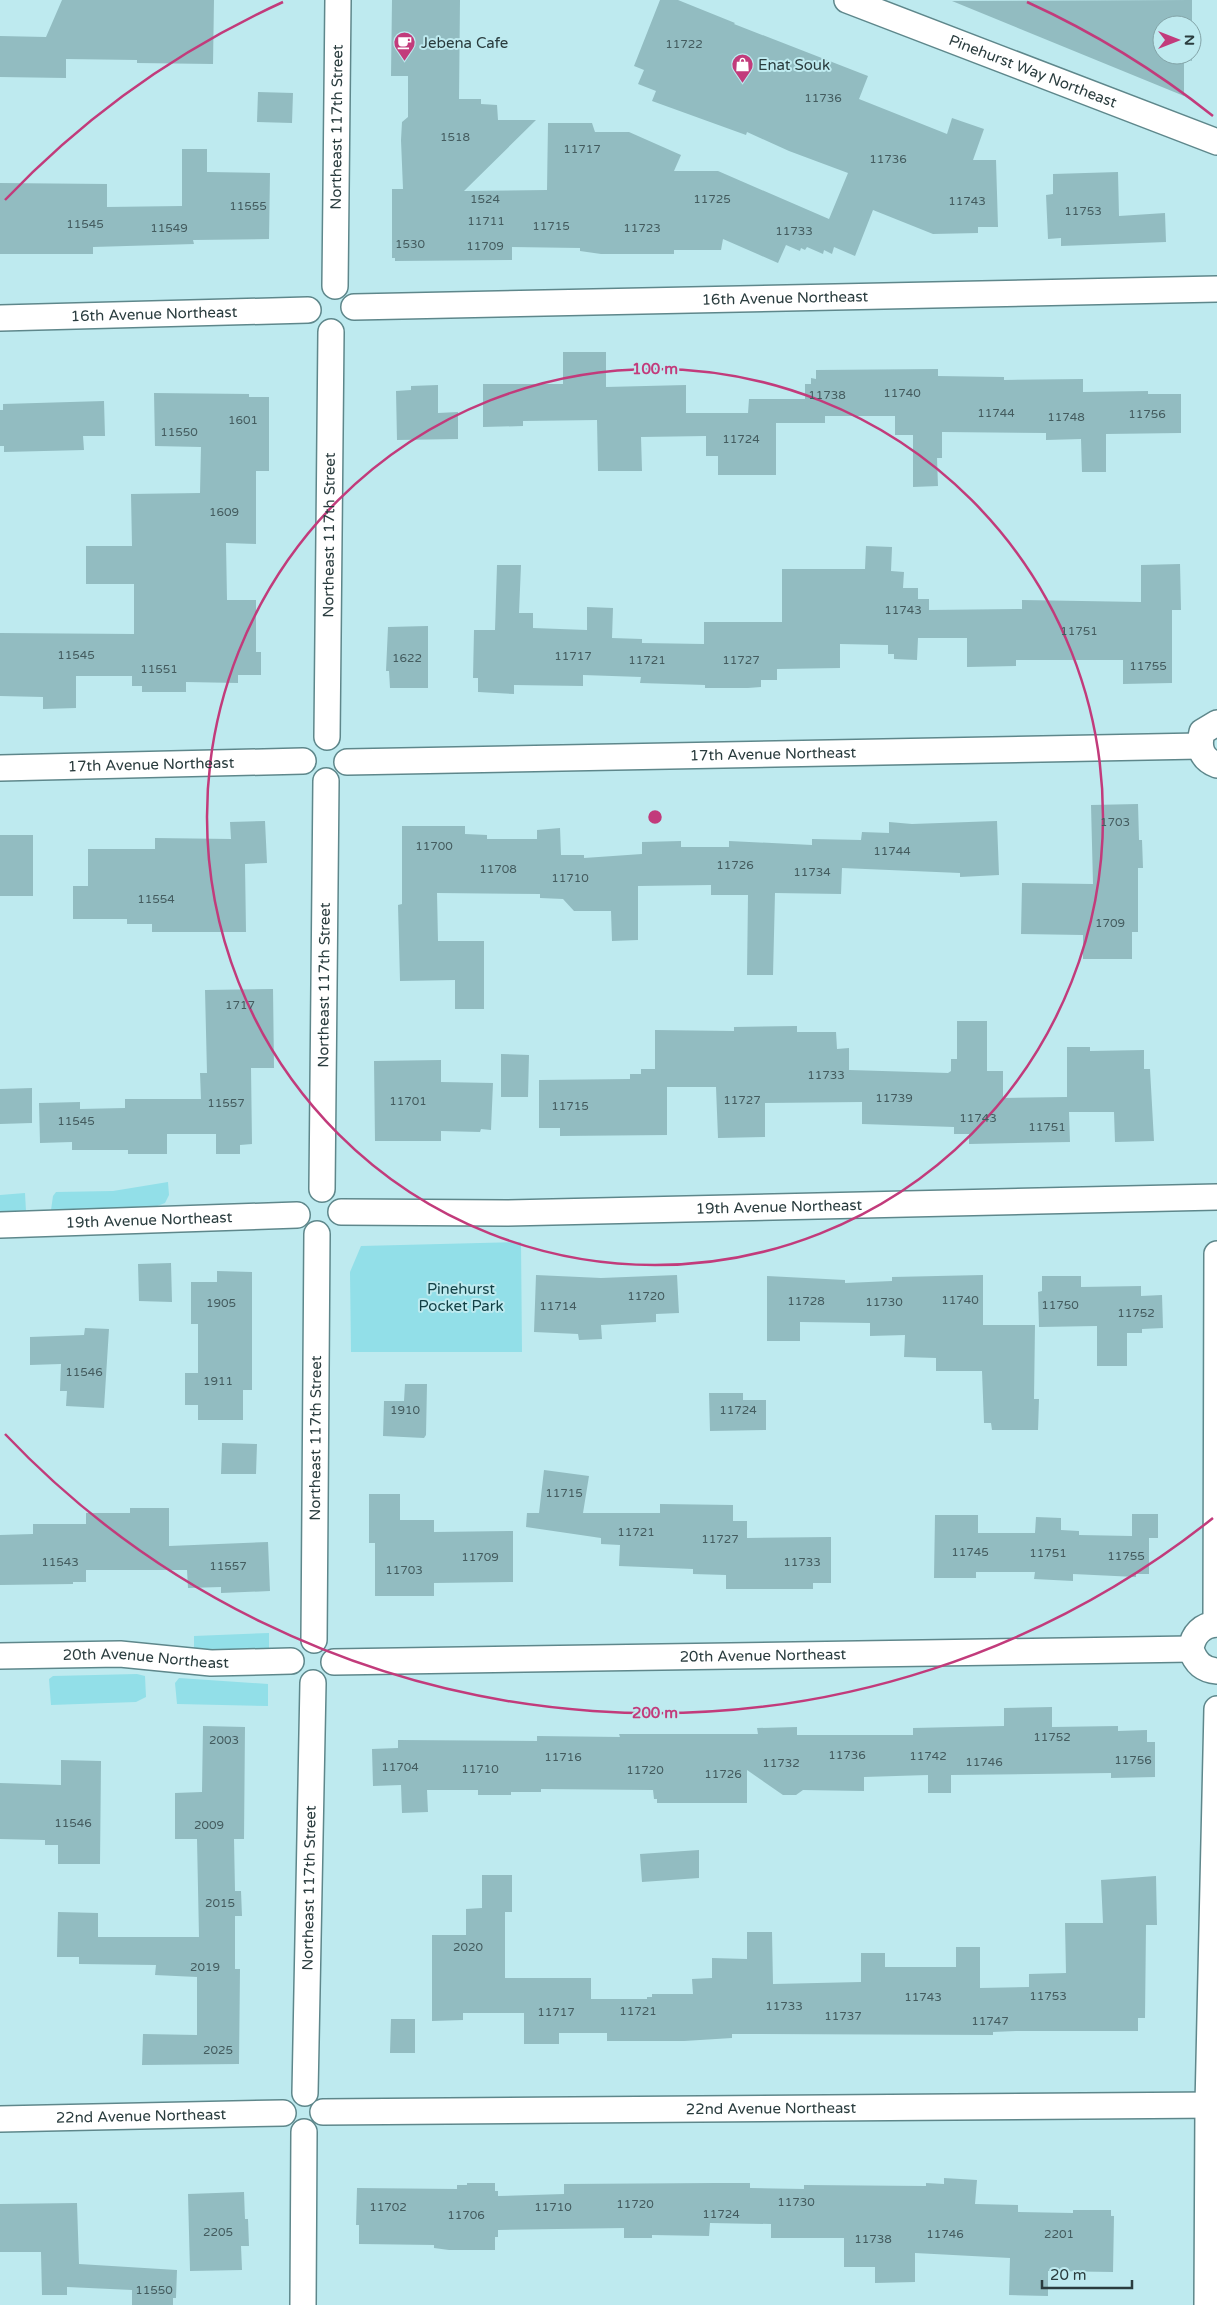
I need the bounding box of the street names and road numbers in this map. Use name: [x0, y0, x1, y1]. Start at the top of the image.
street label: Pinehurst Way Northeast: [946, 31, 1120, 112]
street label: Northeast 117th Street: [327, 44, 347, 210]
street label: 16th Avenue Northeast: [701, 287, 869, 309]
street label: 16th Avenue Northeast: [70, 303, 238, 325]
street label: Northeast 117th Street: [319, 452, 339, 618]
street label: 17th Avenue Northeast: [689, 743, 857, 765]
street label: 17th Avenue Northeast: [67, 754, 235, 775]
street label: Northeast 117th Street: [314, 902, 334, 1068]
street label: 19th Avenue Northeast: [695, 1196, 863, 1218]
street label: 19th Avenue Northeast: [65, 1208, 233, 1232]
street label: Northeast 117th Street: [306, 1355, 325, 1521]
street label: 20th Avenue Northeast: [63, 1645, 229, 1672]
street label: 20th Avenue Northeast: [679, 1645, 847, 1666]
street label: Northeast 117th Street: [298, 1805, 320, 1971]
street label: 22nd Avenue Northeast: [686, 2099, 857, 2118]
street label: 22nd Avenue Northeast: [56, 2105, 227, 2127]

